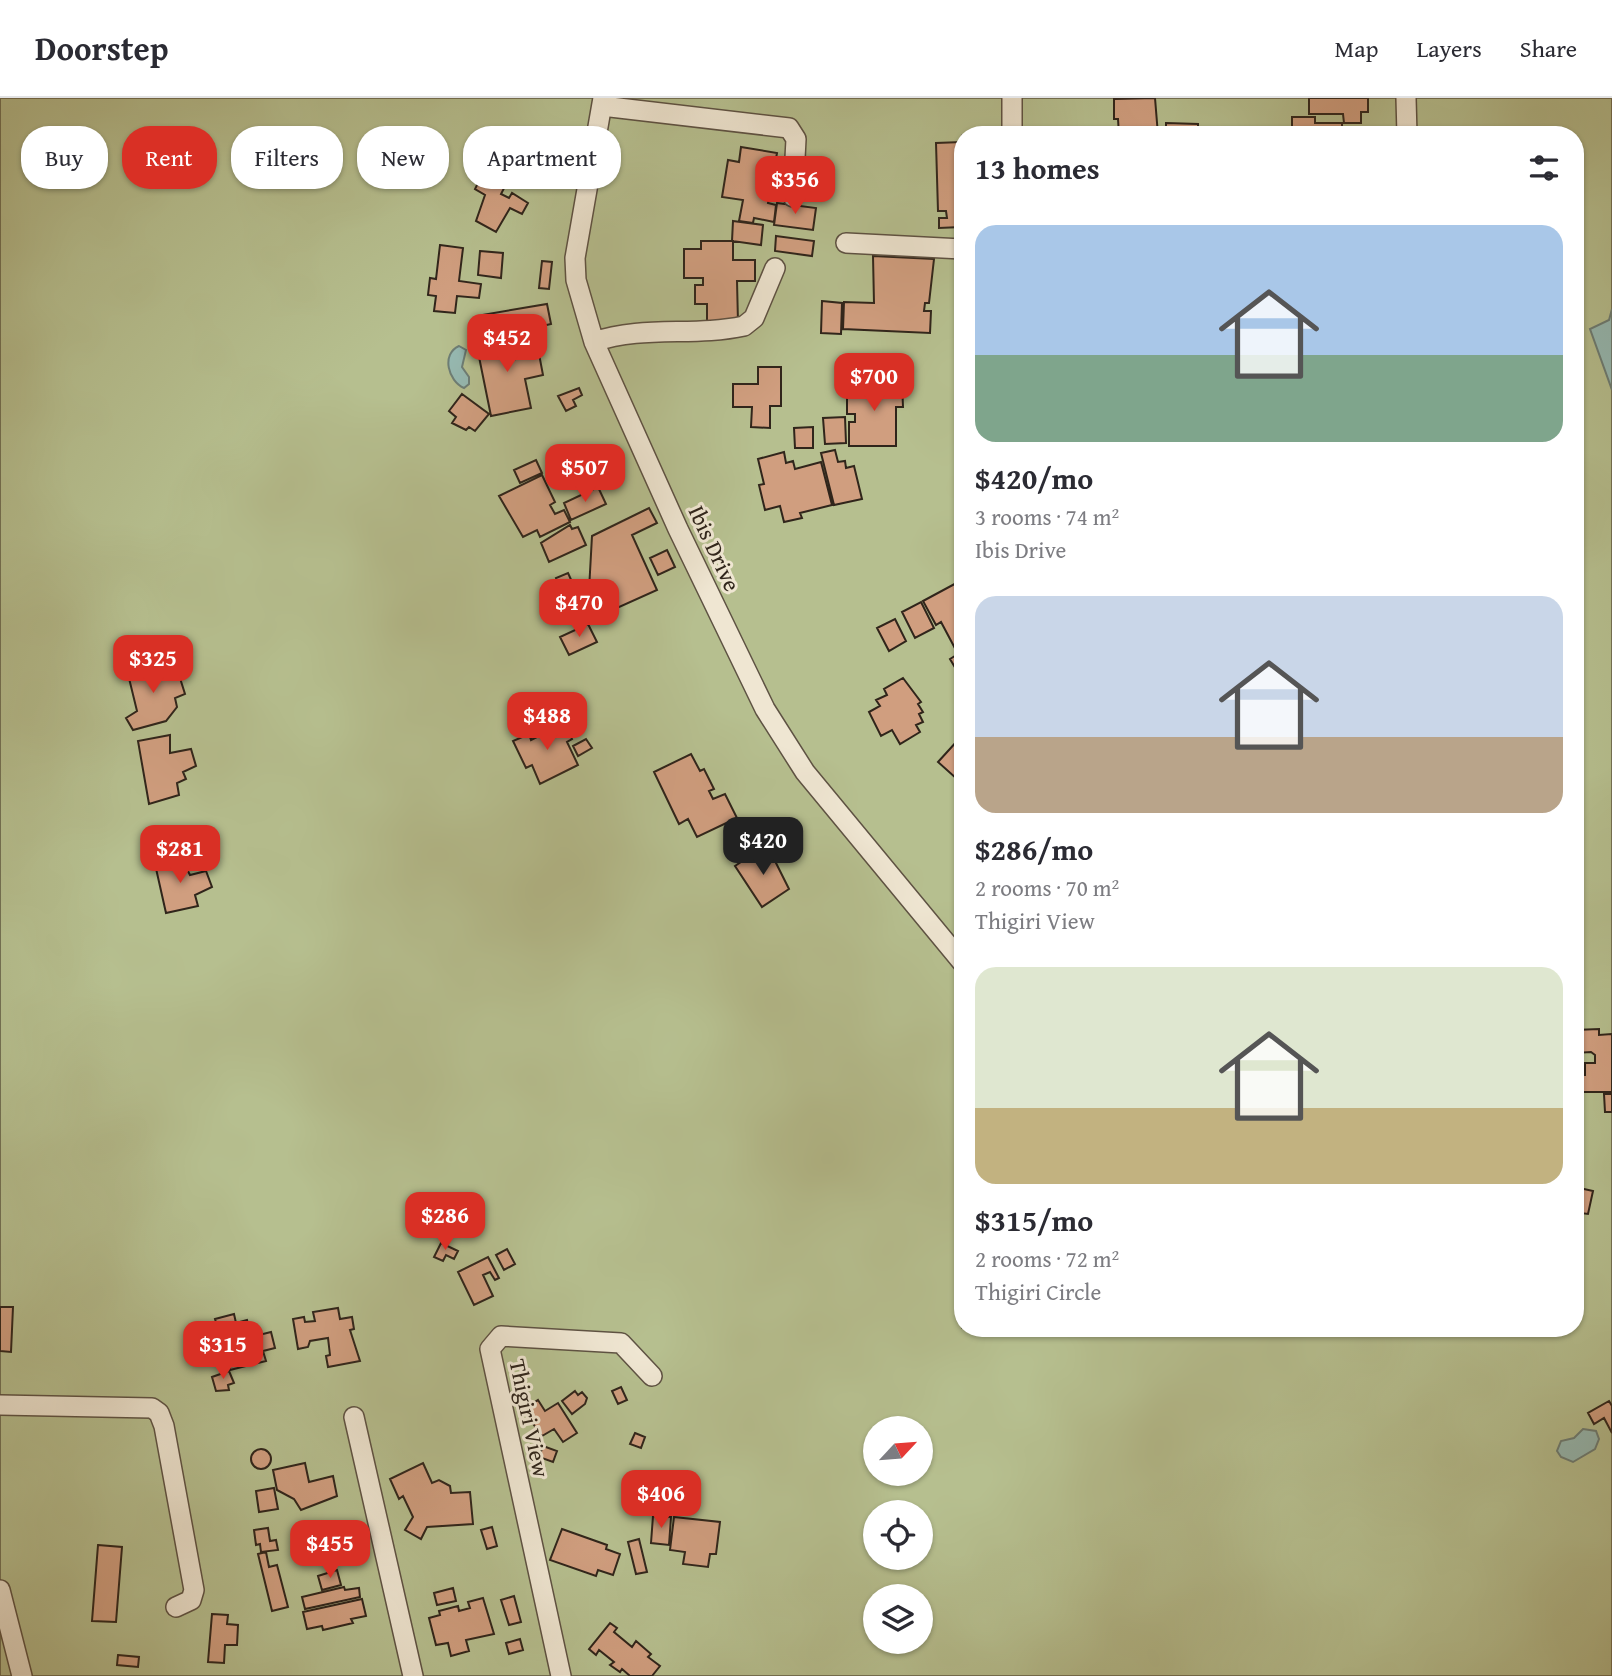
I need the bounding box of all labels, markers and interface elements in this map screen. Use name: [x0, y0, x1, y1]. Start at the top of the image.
text: Doorstep: [35, 24, 168, 72]
text: Map: [1335, 31, 1378, 66]
text: Layers: [1416, 31, 1482, 66]
text: Share: [1520, 31, 1577, 66]
chip: Buy: [21, 126, 108, 189]
chip: Rent: [122, 126, 217, 189]
chip: Filters: [231, 126, 343, 189]
chip: New: [357, 126, 449, 189]
chip: Apartment: [463, 126, 621, 189]
text: 13 homes: [975, 146, 1100, 190]
icon: filters: [1525, 149, 1563, 187]
pin: $356: [754, 156, 836, 216]
text: $356: [771, 162, 819, 195]
icon: home: [1206, 271, 1332, 397]
pin: $452: [466, 314, 548, 374]
text: $452: [483, 320, 531, 353]
pin: $700: [833, 354, 915, 413]
text: $700: [850, 359, 898, 392]
pin: $507: [544, 444, 626, 504]
text: $507: [561, 450, 609, 483]
text: $420/mo: [975, 456, 1093, 500]
street label: Ibis Drive: [681, 500, 749, 596]
text: 3 rooms · 74 m²: [975, 500, 1119, 533]
text: Ibis Drive: [975, 533, 1066, 566]
pin: $470: [538, 580, 620, 639]
text: $470: [555, 585, 603, 618]
pin: $325: [112, 636, 194, 695]
text: $325: [129, 641, 177, 674]
icon: home: [1206, 642, 1332, 768]
pin: $488: [506, 692, 588, 752]
text: $488: [523, 698, 571, 731]
pin: $420: [722, 818, 804, 877]
text: $420: [739, 823, 787, 856]
pin: $281: [139, 826, 221, 885]
text: $286/mo: [975, 827, 1093, 871]
text: $281: [156, 831, 204, 864]
text: 2 rooms · 70 m²: [975, 871, 1119, 904]
text: Thigiri View: [975, 904, 1095, 937]
icon: home: [1206, 1013, 1332, 1139]
pin: $286: [404, 1192, 486, 1252]
text: $286: [421, 1198, 469, 1231]
text: $315/mo: [975, 1198, 1093, 1242]
text: 2 rooms · 72 m²: [975, 1242, 1119, 1275]
text: Thigiri Circle: [975, 1275, 1101, 1308]
pin: $315: [182, 1322, 264, 1381]
text: $315: [199, 1327, 247, 1360]
street label: Thigiri View: [501, 1356, 559, 1481]
north arrow: [863, 1416, 933, 1486]
map controls: [863, 1416, 933, 1654]
pin: $406: [620, 1470, 702, 1530]
text: $406: [637, 1476, 685, 1509]
button: locate: [863, 1500, 933, 1570]
pin: $455: [289, 1520, 371, 1580]
text: $455: [306, 1526, 354, 1559]
button: layers: [863, 1584, 933, 1654]

